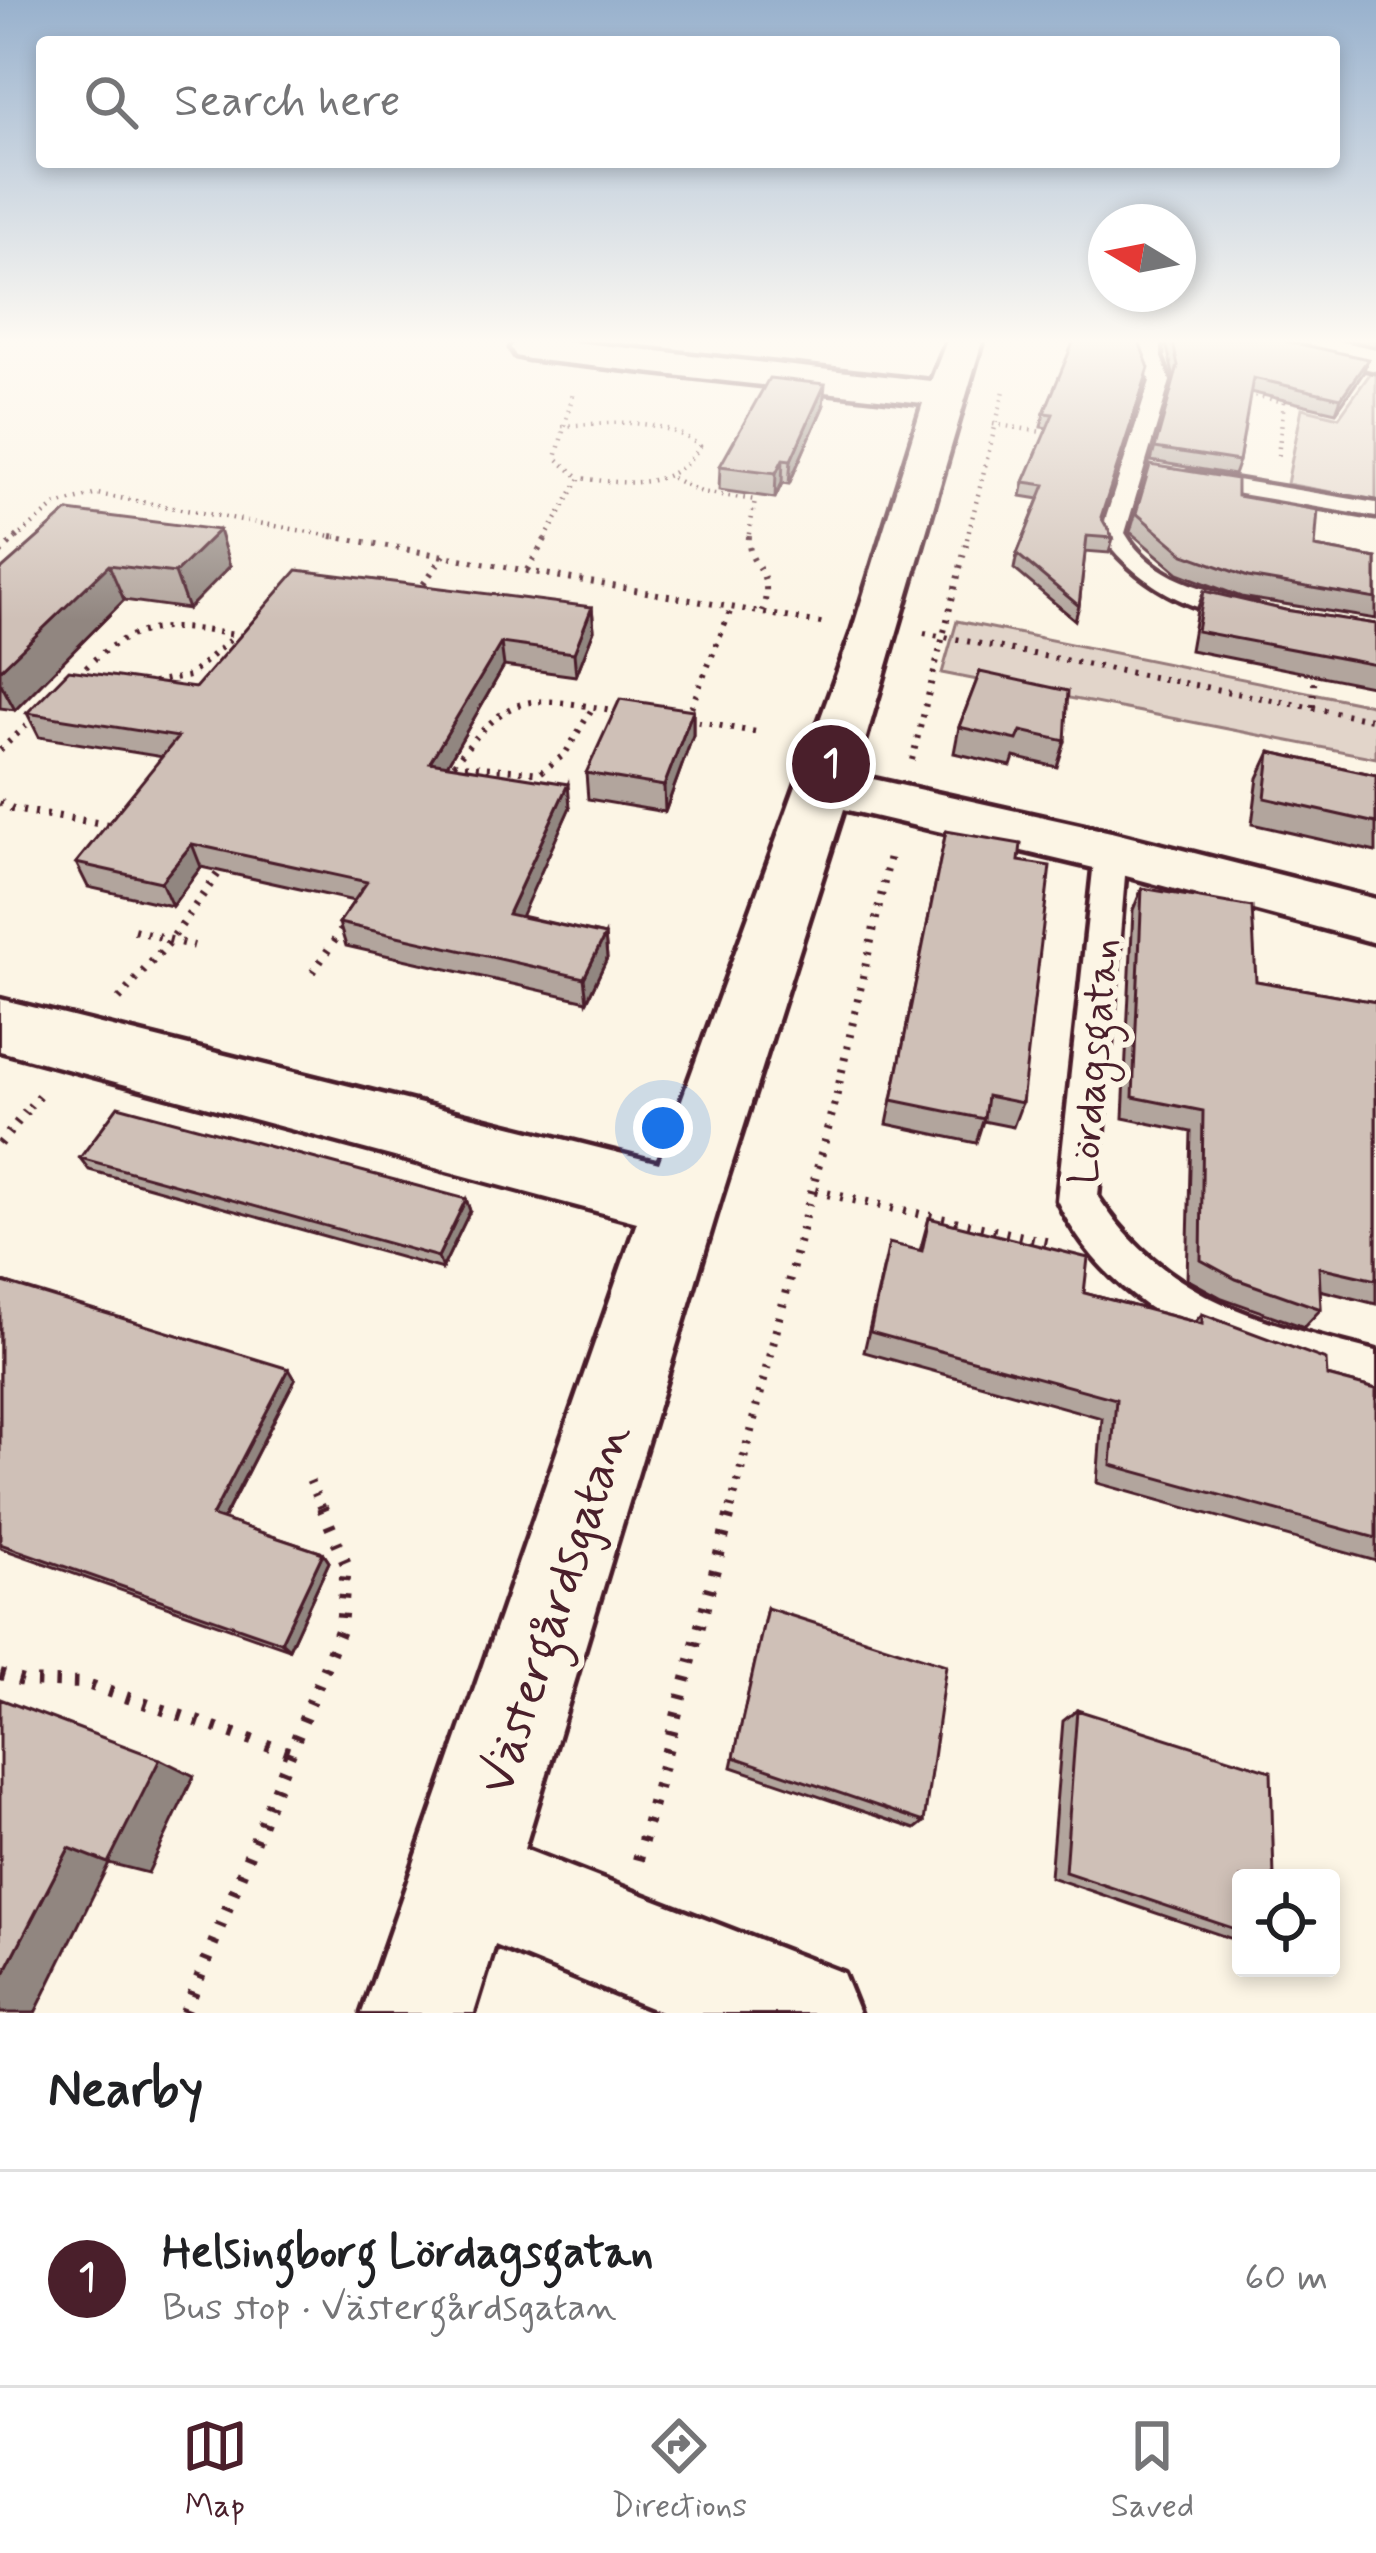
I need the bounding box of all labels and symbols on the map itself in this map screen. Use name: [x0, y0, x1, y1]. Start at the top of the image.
north arrow: [1088, 204, 1196, 312]
pin: 1: [792, 719, 870, 809]
street label: Lördagsgatan: [1057, 936, 1138, 1187]
your location: [633, 1098, 693, 1158]
street label: Västergårdsgatan: [465, 1415, 653, 1805]

